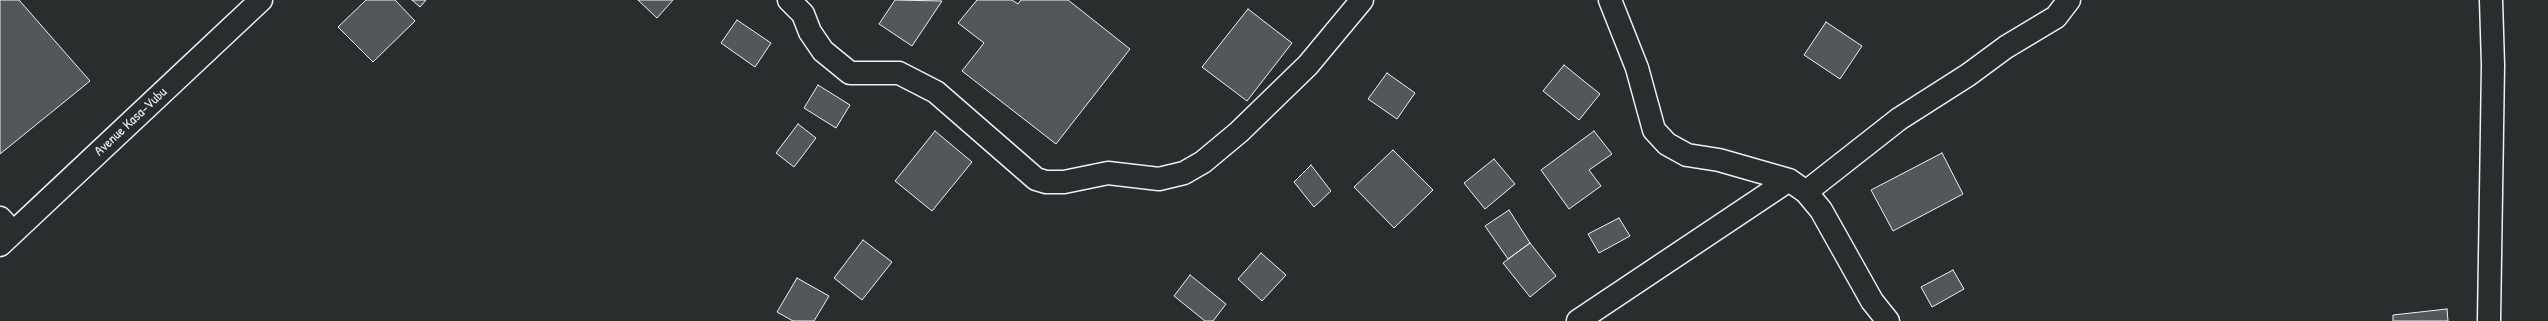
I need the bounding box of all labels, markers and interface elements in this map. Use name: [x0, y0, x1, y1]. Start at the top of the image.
street label: Avenue Kasa-Vubu: [91, 84, 171, 160]

